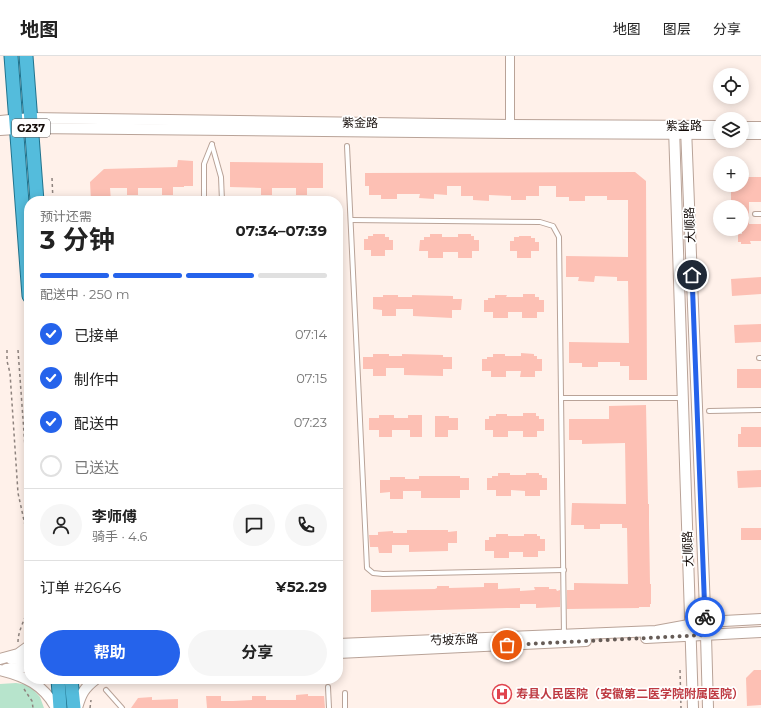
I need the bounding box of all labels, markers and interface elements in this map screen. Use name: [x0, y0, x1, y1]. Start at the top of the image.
text: 地图: [20, 18, 58, 41]
text: 地图: [613, 20, 641, 38]
text: 图层: [663, 20, 691, 38]
text: 分享: [713, 20, 741, 38]
map controls: [713, 68, 749, 236]
button: locate: [713, 68, 749, 104]
button: layers: [713, 112, 749, 148]
street label: 紫金路: [342, 115, 378, 130]
street label: 紫金路: [666, 118, 702, 133]
road number: G237: [12, 119, 50, 137]
button: +: [713, 156, 749, 192]
button: −: [713, 200, 749, 236]
street label: 大顺路: [681, 207, 698, 243]
text: 预计还需: [40, 208, 92, 224]
text: 07:34–07:39: [236, 221, 327, 240]
text: 3 分钟: [40, 224, 115, 256]
pin: [675, 258, 709, 292]
icon: home: [681, 264, 703, 286]
text: 配送中 · 250 m: [40, 286, 130, 302]
icon: check: [40, 323, 62, 345]
text: 已接单: [74, 326, 119, 345]
text: 07:14: [295, 326, 327, 342]
icon: check: [40, 367, 62, 389]
text: 制作中: [74, 370, 119, 389]
text: 07:15: [296, 370, 327, 386]
icon: check: [40, 411, 62, 433]
text: 配送中: [74, 414, 119, 433]
text: 07:23: [294, 414, 327, 430]
text: 已送达: [74, 458, 119, 477]
button: person: [40, 504, 82, 546]
button: chat: [233, 504, 275, 546]
button: phone: [285, 504, 327, 546]
text: 李师傅: [92, 507, 137, 526]
text: 骑手 · 4.6: [92, 528, 147, 544]
street label: 大顺路: [679, 531, 696, 567]
text: ¥52.29: [276, 577, 327, 596]
text: 订单 #2646: [40, 578, 121, 597]
courier: [685, 597, 725, 637]
icon: bike: [694, 606, 716, 628]
pin: [490, 628, 524, 662]
button: 帮助: [40, 630, 180, 676]
button: 分享: [188, 630, 327, 676]
street label: 芍坡东路: [430, 631, 478, 648]
icon: bag: [496, 634, 518, 656]
hospital icon: 寿县人民医院（安徽第二医学院附属医院）: [491, 683, 513, 705]
place label: 寿县人民医院（安徽第二医学院附属医院）: [516, 686, 744, 701]

